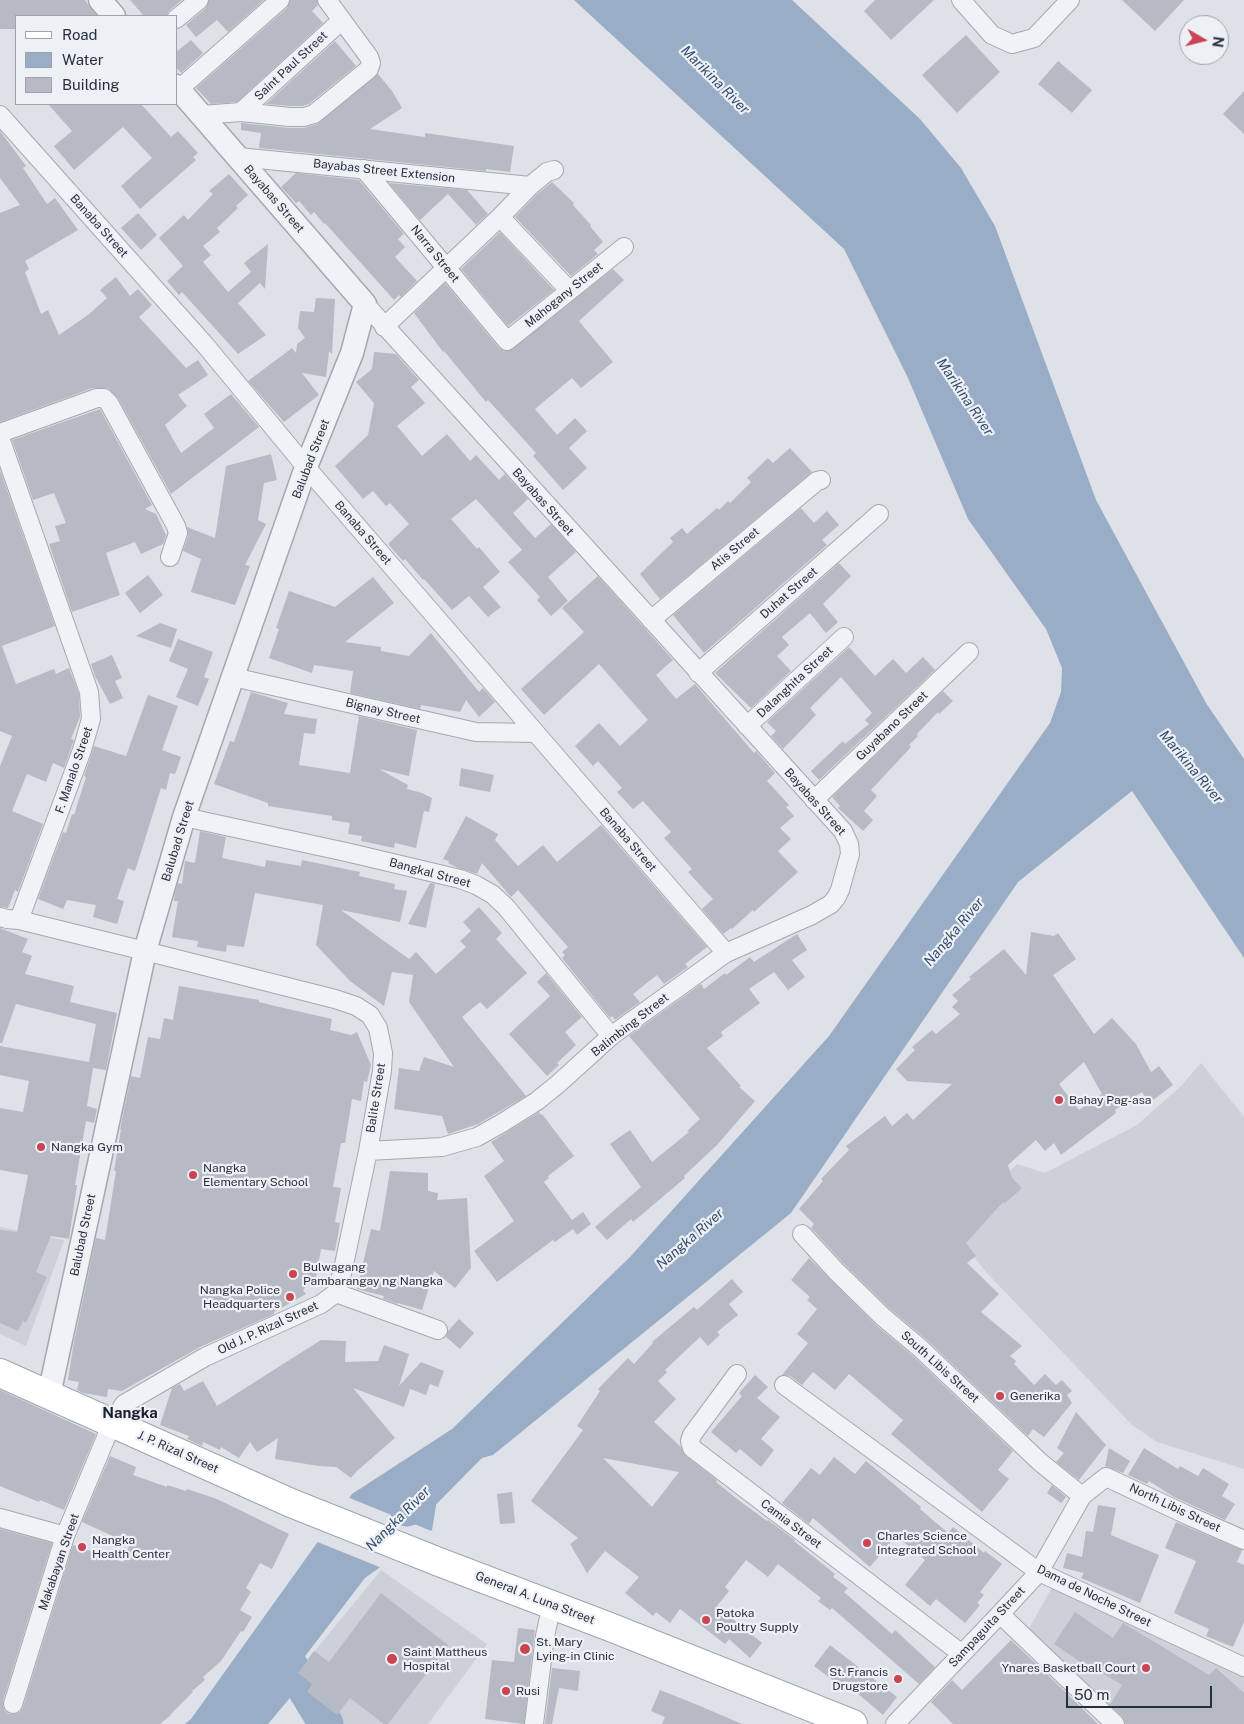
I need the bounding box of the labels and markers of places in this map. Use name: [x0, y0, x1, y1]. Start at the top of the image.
place label: Bahay Pag-asa: [1069, 1093, 1151, 1107]
marker: Bahay Pag-asa: [1053, 1094, 1065, 1106]
place label: Nangka Gym: [51, 1140, 123, 1154]
marker: Nangka Gym: [35, 1141, 47, 1153]
place label: Nangka Elementary School: [203, 1161, 308, 1189]
marker: Nangka Elementary School: [187, 1169, 199, 1181]
place label: Bulwagang Pambarangay ng Nangka: [303, 1260, 443, 1288]
marker: Bulwagang Pambarangay ng Nangka: [287, 1268, 299, 1280]
place label: Nangka Police Headquarters: [200, 1283, 280, 1311]
marker: Nangka Police Headquarters: [284, 1291, 296, 1303]
place label: Generika: [1010, 1389, 1060, 1403]
marker: Generika: [994, 1390, 1006, 1402]
place label: Charles Science Integrated School: [877, 1529, 977, 1557]
place label: Nangka Health Center: [92, 1533, 170, 1561]
marker: Charles Science Integrated School: [861, 1537, 873, 1549]
marker: Nangka Health Center: [76, 1541, 88, 1553]
place label: Patoka Poultry Supply: [716, 1606, 799, 1634]
marker: Patoka Poultry Supply: [700, 1614, 712, 1626]
place label: St. Mary Lying-in Clinic: [536, 1635, 615, 1663]
marker: St. Mary Lying-in Clinic: [518, 1642, 532, 1656]
place label: Saint Mattheus Hospital: [403, 1645, 487, 1673]
marker: Saint Mattheus Hospital: [385, 1652, 399, 1666]
place label: Ynares Basketball Court: [1002, 1661, 1136, 1675]
marker: Ynares Basketball Court: [1140, 1662, 1152, 1674]
place label: St. Francis Drugstore: [829, 1665, 888, 1693]
marker: St. Francis Drugstore: [892, 1673, 904, 1685]
place label: Rusi: [516, 1684, 540, 1698]
marker: Rusi: [500, 1685, 512, 1697]

